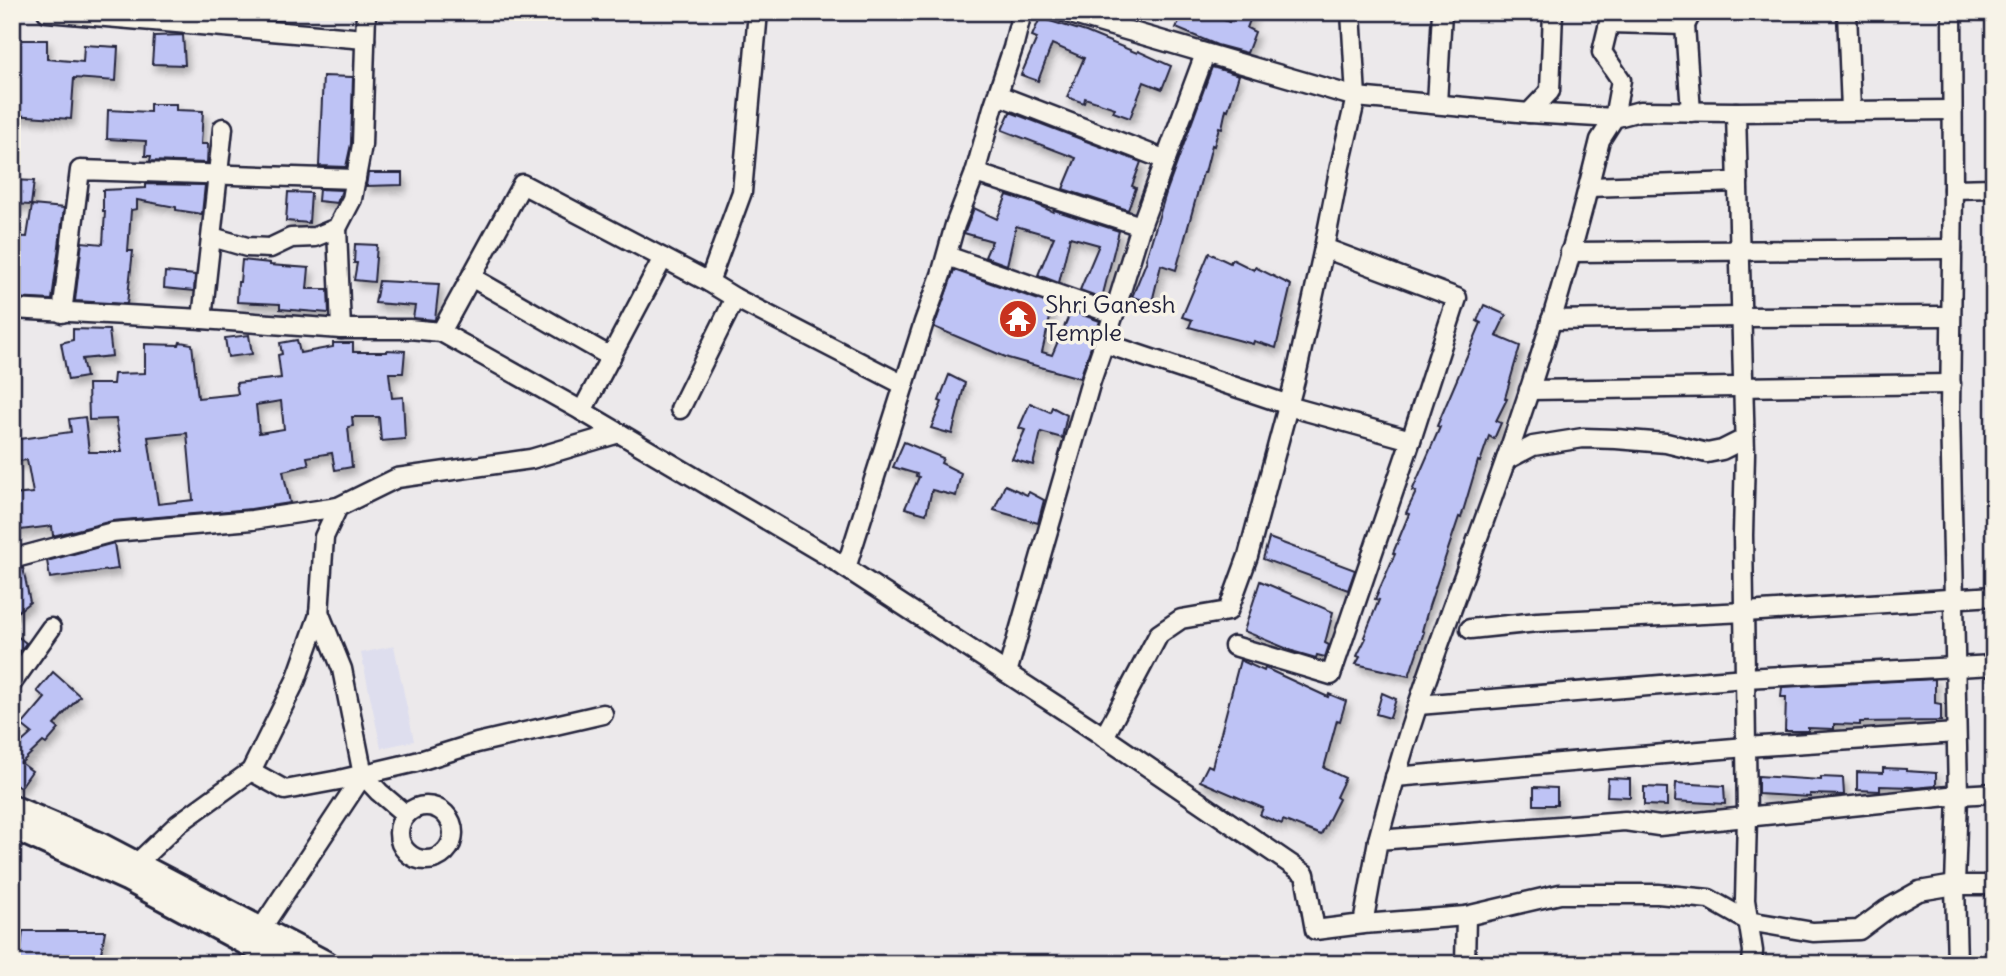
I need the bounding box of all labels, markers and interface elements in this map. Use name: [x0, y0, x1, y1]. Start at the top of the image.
place label: Shri Ganesh Temple: [1045, 289, 1176, 347]
temple icon: Shri Ganesh Temple: [997, 298, 1039, 340]

